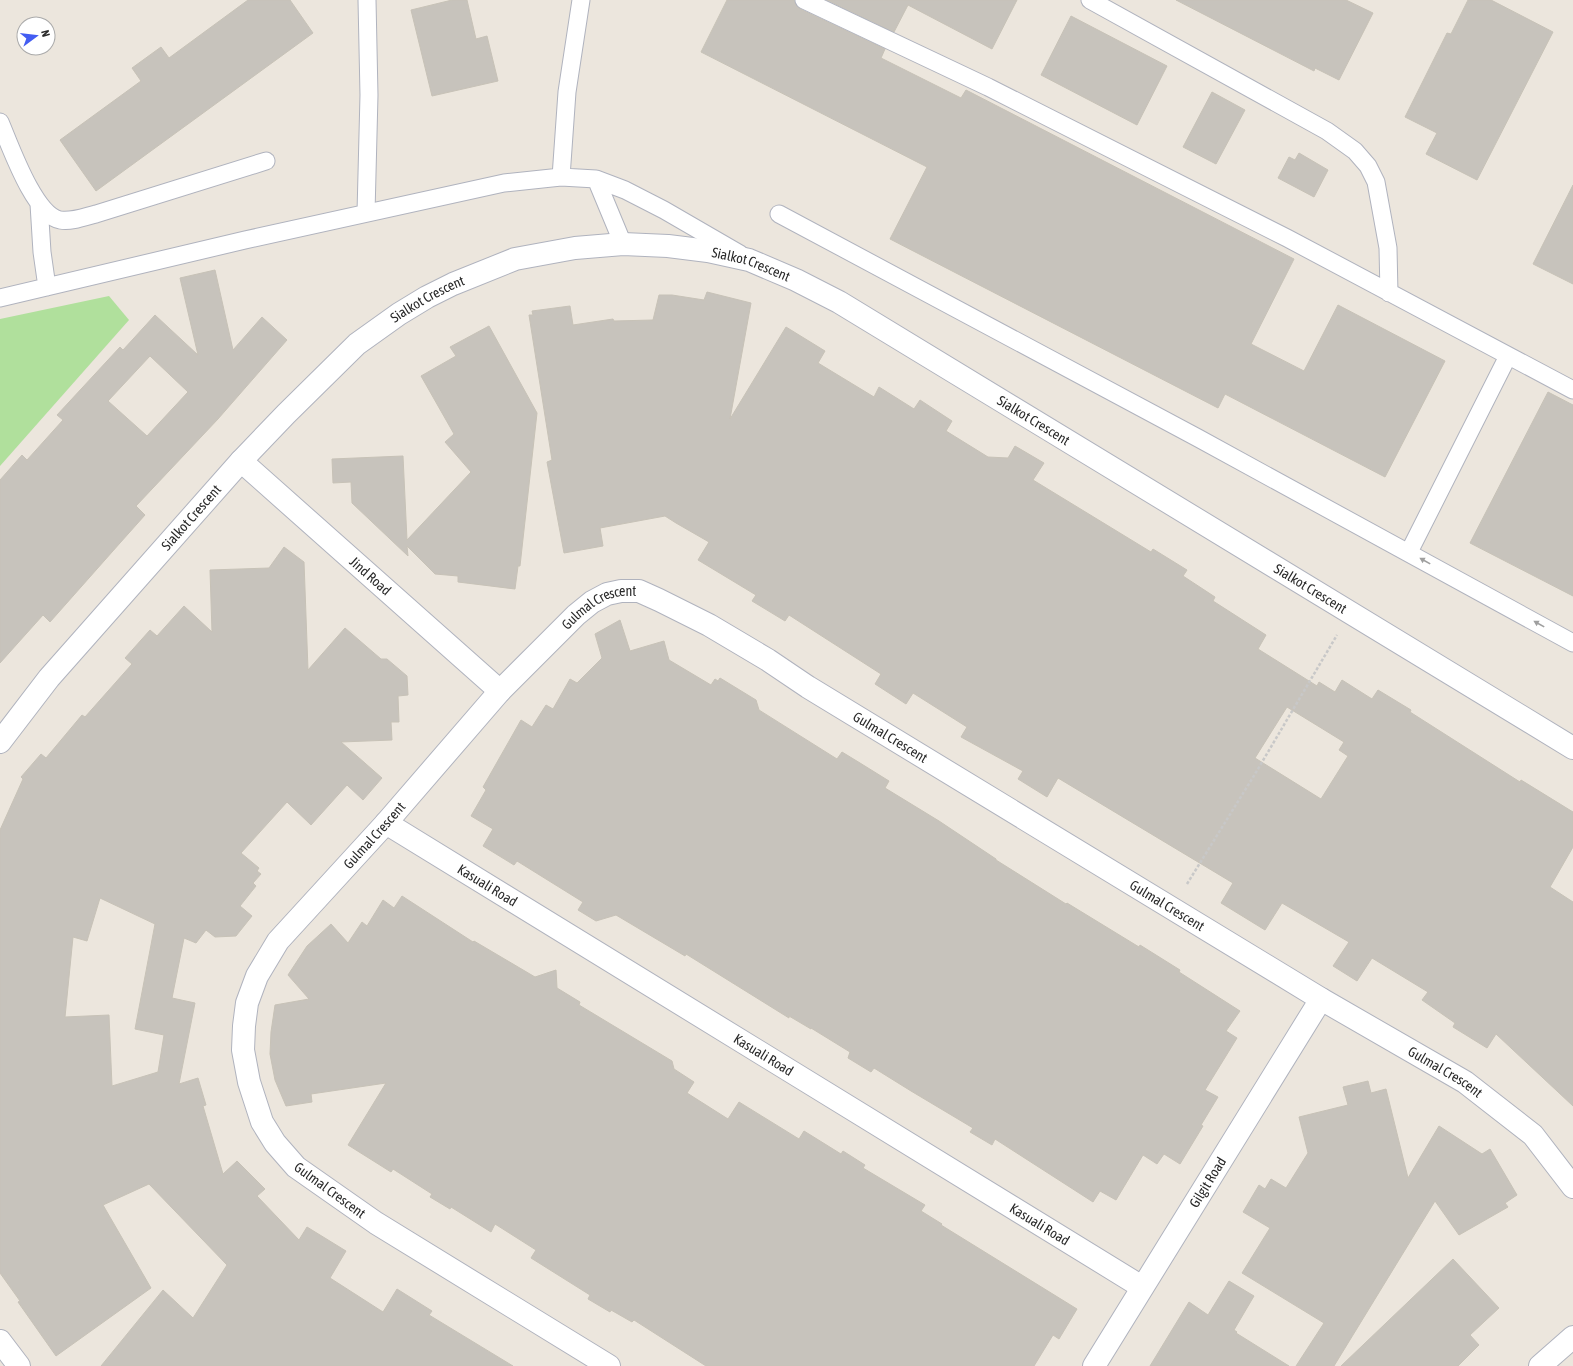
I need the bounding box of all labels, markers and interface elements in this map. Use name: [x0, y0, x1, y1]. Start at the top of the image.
north arrow: [16, 16, 56, 56]
text: N: [39, 29, 52, 38]
street label: Sialkot Crescent: [710, 244, 793, 285]
street label: Sialkot Crescent: [387, 272, 467, 326]
street label: Sialkot Crescent: [994, 392, 1073, 448]
street label: Sialkot Crescent: [158, 481, 224, 553]
street label: Jind Road: [346, 553, 394, 598]
one-way arrow: [1419, 558, 1431, 564]
street label: Sialkot Crescent: [1271, 560, 1350, 617]
street label: Gulmal Crescent: [558, 583, 636, 633]
one-way arrow: [1533, 620, 1545, 627]
street label: Gulmal Crescent: [850, 708, 931, 766]
street label: Gulmal Crescent: [340, 799, 408, 872]
street label: Kasuali Road: [455, 861, 520, 910]
street label: Gulmal Crescent: [1127, 877, 1207, 934]
street label: Kasuali Road: [731, 1030, 796, 1079]
street label: Gulmal Crescent: [1405, 1043, 1486, 1101]
street label: Gilgit Road: [1186, 1154, 1229, 1210]
street label: Gulmal Crescent: [291, 1159, 369, 1221]
street label: Kasuali Road: [1007, 1200, 1072, 1249]

